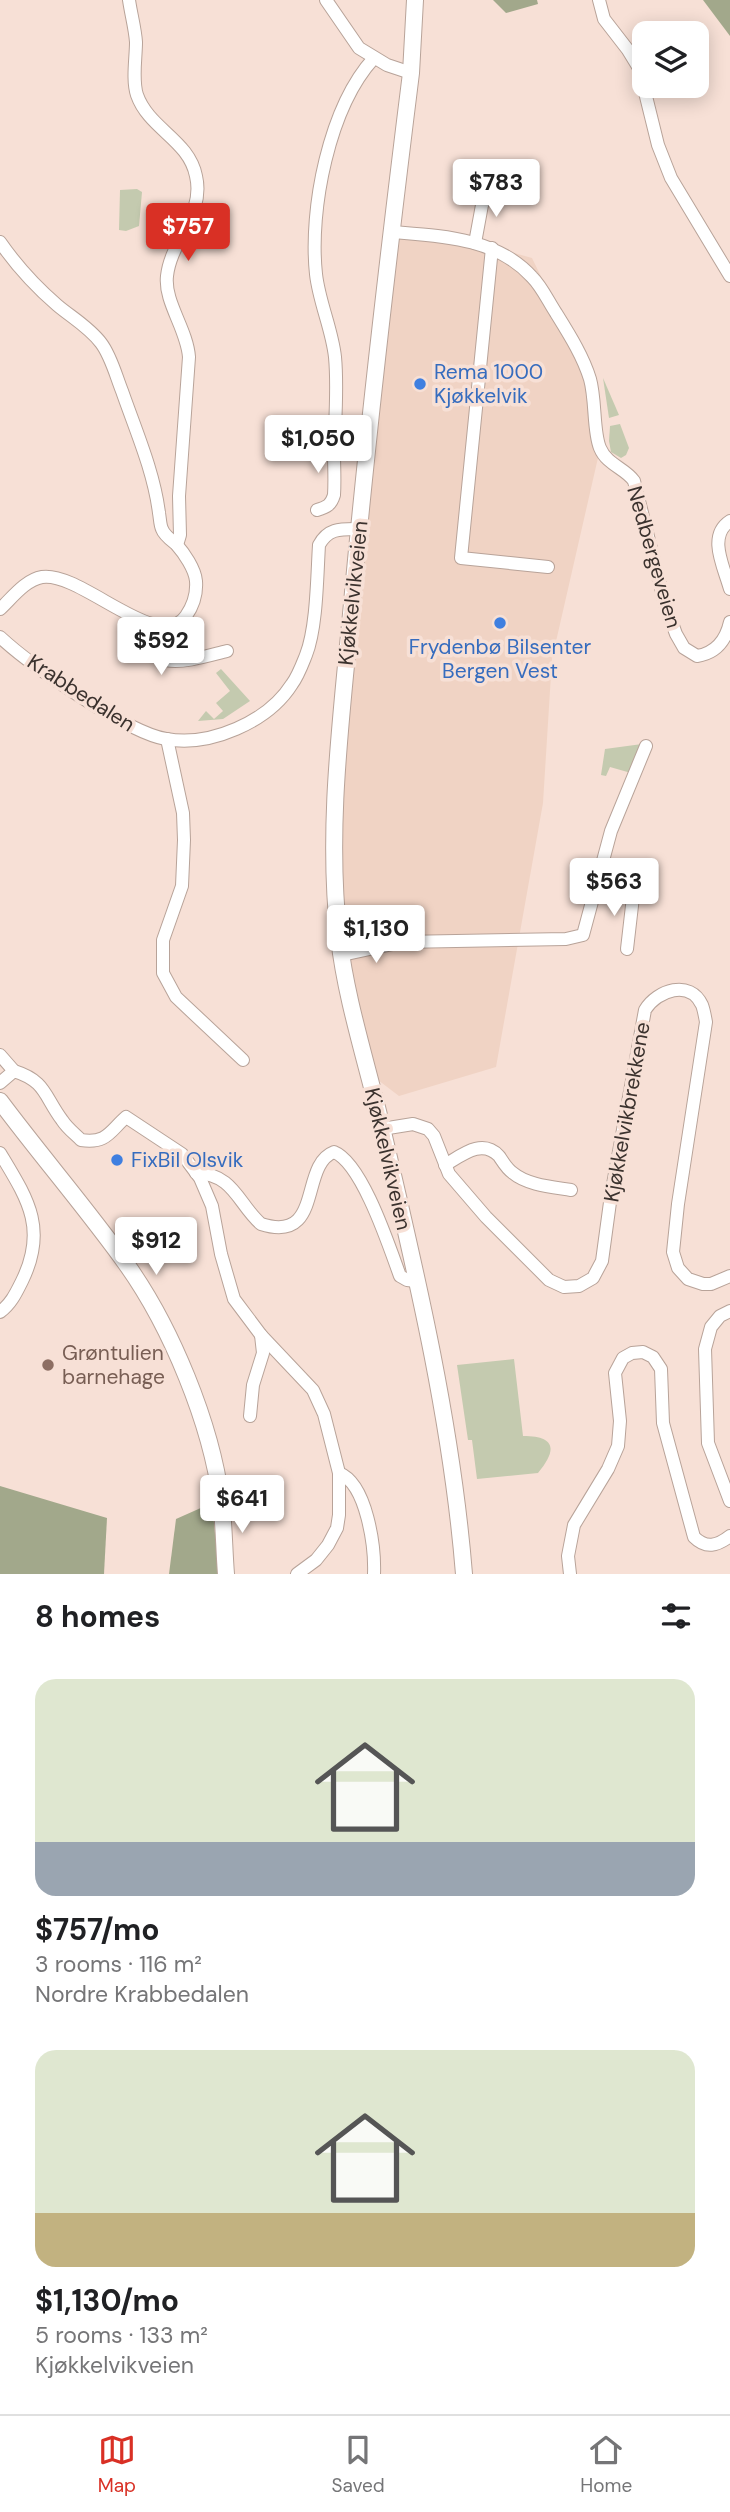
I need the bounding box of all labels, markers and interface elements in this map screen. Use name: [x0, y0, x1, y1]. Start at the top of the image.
map controls: [632, 21, 709, 98]
button: layers: [632, 21, 709, 98]
pin: $783: [455, 160, 537, 219]
text: $783: [469, 167, 523, 197]
pin: $757: [147, 204, 229, 263]
text: $757: [162, 211, 214, 241]
place label: Rema 1000 Kjøkkelvik: [434, 358, 543, 410]
marker: Rema 1000 Kjøkkelvik: [412, 376, 428, 392]
pin: $1,050: [261, 416, 375, 475]
text: $1,050: [281, 423, 355, 453]
street label: Nedbergeveien: [620, 483, 688, 631]
street label: Kjøkkelvikveien: [331, 519, 375, 667]
marker: Frydenbø Bilsenter Bergen Vest: [492, 615, 508, 631]
pin: $592: [120, 618, 202, 677]
text: $592: [133, 625, 189, 655]
place label: Frydenbø Bilsenter Bergen Vest: [409, 633, 592, 685]
street label: Krabbedalen: [22, 648, 140, 738]
pin: $563: [573, 858, 655, 918]
text: $563: [586, 866, 642, 896]
pin: $1,130: [319, 906, 433, 965]
text: $1,130: [343, 913, 409, 943]
street label: Kjøkkelvikbrekkene: [597, 1020, 657, 1204]
street label: Kjøkkelvikveien: [358, 1085, 418, 1233]
place label: FixBil Olsvik: [131, 1146, 244, 1174]
marker: FixBil Olsvik: [109, 1152, 125, 1168]
pin: $912: [115, 1218, 197, 1277]
text: $912: [131, 1225, 181, 1255]
place label: Grøntulien barnehage: [62, 1339, 165, 1391]
marker: Grøntulien barnehage: [40, 1357, 56, 1373]
pin: $641: [201, 1476, 283, 1535]
text: $641: [216, 1483, 268, 1513]
text: 8 homes: [35, 1597, 160, 1636]
icon: filters: [657, 1597, 695, 1635]
icon: home: [302, 1724, 428, 1850]
text: $757/mo: [35, 1910, 160, 1949]
text: 3 rooms · 116 m²: [35, 1949, 202, 1979]
text: Nordre Krabbedalen: [35, 1979, 249, 2009]
icon: home: [302, 2095, 428, 2221]
text: $1,130/mo: [35, 2281, 179, 2320]
text: 5 rooms · 133 m²: [35, 2320, 208, 2350]
text: Kjøkkelvikveien: [35, 2350, 194, 2380]
tab: Map: [98, 2431, 136, 2498]
tab: Saved: [332, 2431, 385, 2498]
tab: Home: [580, 2431, 632, 2498]

